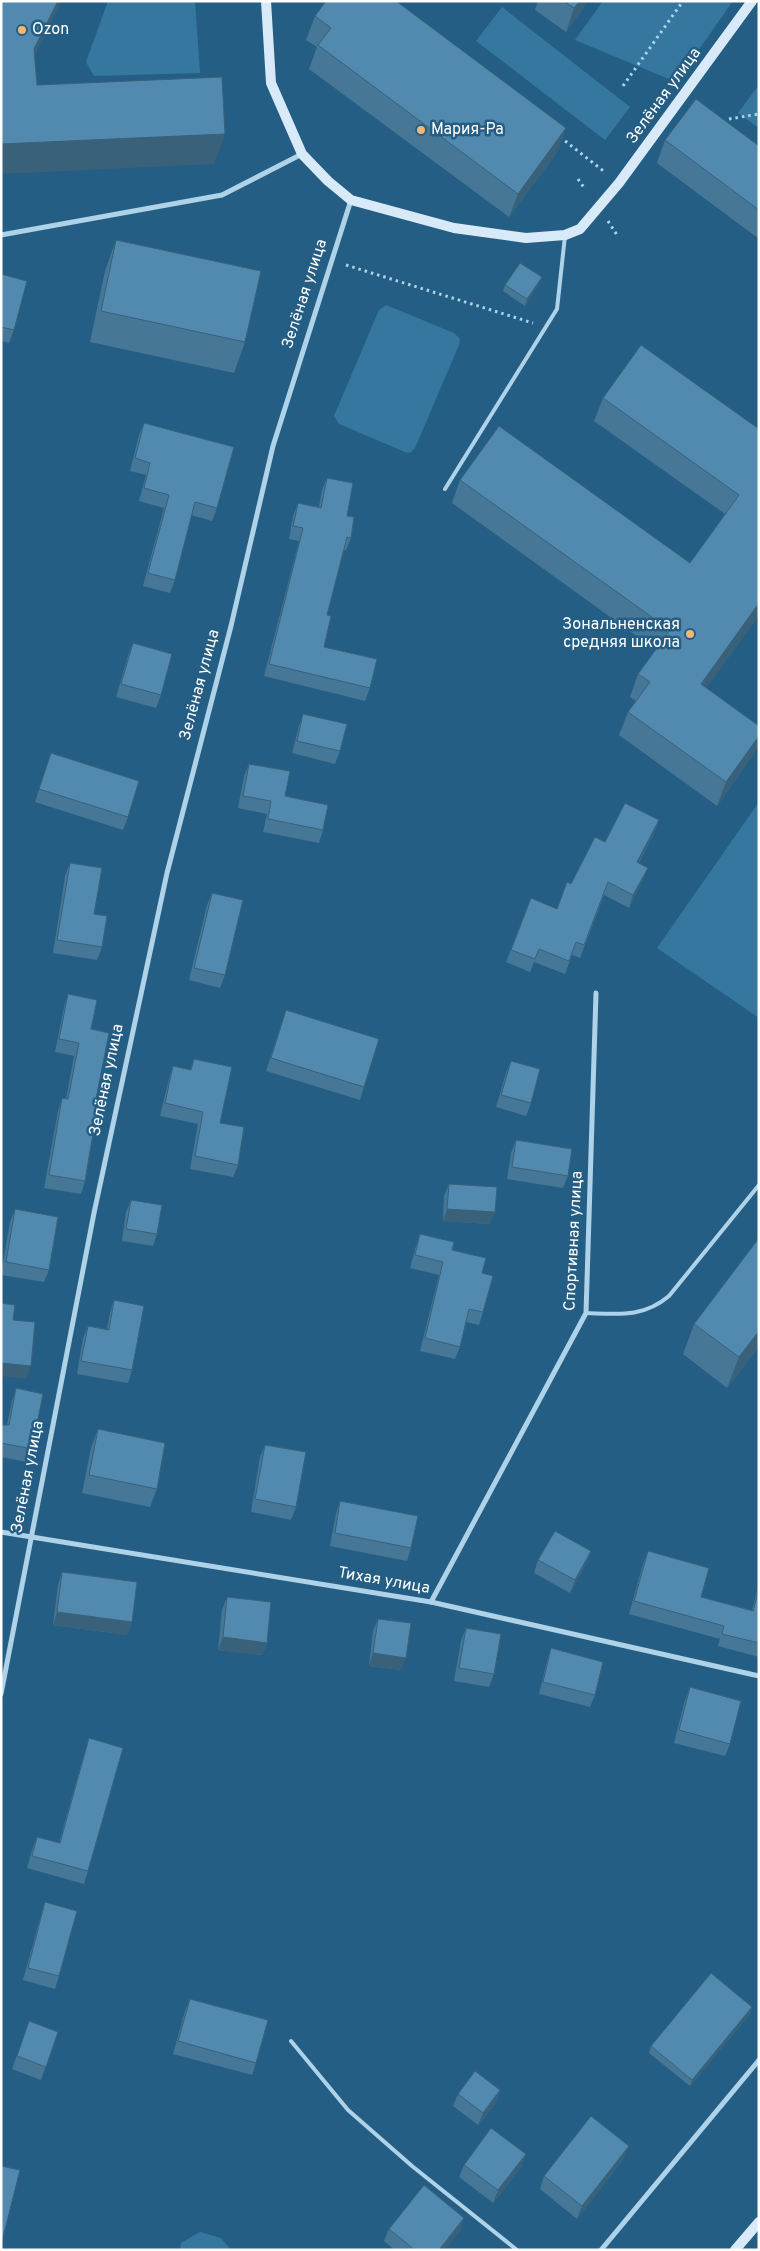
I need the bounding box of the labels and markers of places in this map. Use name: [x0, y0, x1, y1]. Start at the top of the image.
place label: Ozon: [32, 20, 69, 40]
marker: Ozon: [16, 24, 28, 36]
place label: Мария-Ра: [431, 120, 504, 140]
marker: Мария-Ра: [415, 124, 427, 136]
place label: Зональненская средняя школа: [562, 615, 680, 653]
marker: Зональненская средняя школа: [684, 628, 696, 640]

